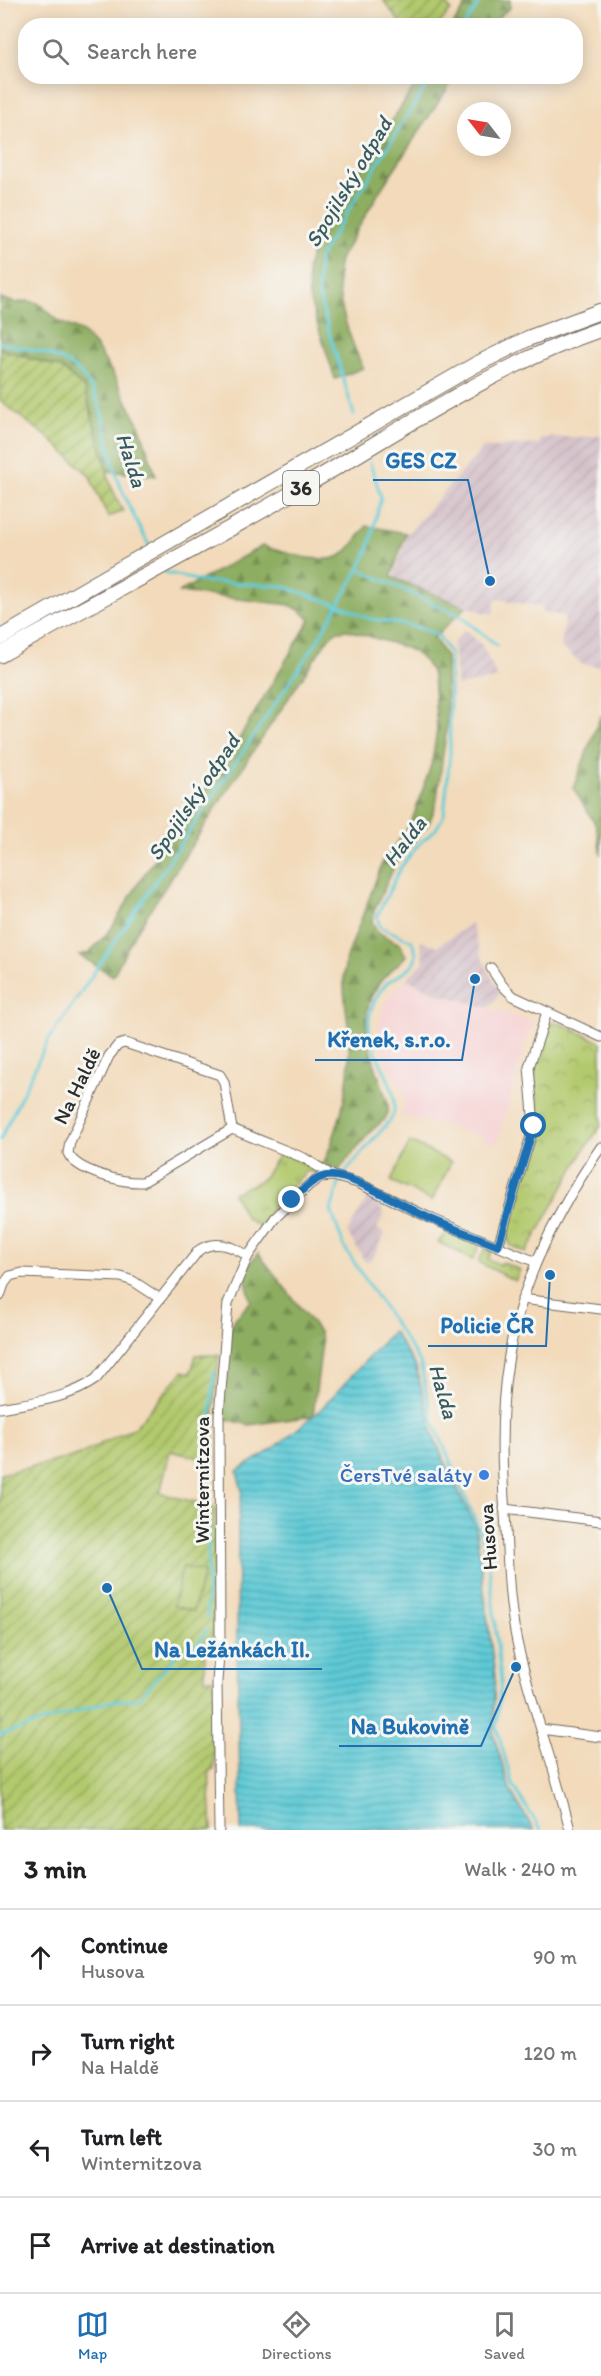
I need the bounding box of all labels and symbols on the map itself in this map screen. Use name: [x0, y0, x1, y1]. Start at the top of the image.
north arrow: [457, 102, 511, 156]
water label: Spojilský odpad: [299, 110, 399, 252]
water label: Halda: [110, 430, 153, 492]
callout: GES CZ: [373, 440, 468, 480]
text: GES CZ: [385, 447, 457, 474]
road number: 36: [283, 471, 319, 505]
water label: Spojilský odpad: [141, 727, 247, 866]
water label: Halda: [377, 810, 433, 871]
callout: Křenek, s.r.o.: [315, 1020, 462, 1060]
text: Křenek, s.r.o.: [327, 1026, 451, 1053]
street label: Na Haldě: [47, 1043, 106, 1128]
route start: [520, 1112, 546, 1138]
route end: [278, 1186, 304, 1212]
callout: Policie ČR: [428, 1306, 546, 1346]
text: Policie ČR: [440, 1312, 534, 1339]
water label: Halda: [423, 1361, 464, 1423]
street label: Winternitzova: [189, 1417, 214, 1543]
place label: ČersTvé saláty: [340, 1462, 472, 1487]
marker: ČersTvé saláty: [477, 1468, 491, 1482]
street label: Husova: [473, 1503, 502, 1571]
callout: Na Ležánkách II.: [142, 1629, 322, 1669]
text: Na Ležánkách II.: [154, 1636, 310, 1663]
callout: Na Bukovině: [339, 1706, 481, 1746]
text: Na Bukovině: [351, 1713, 469, 1740]

